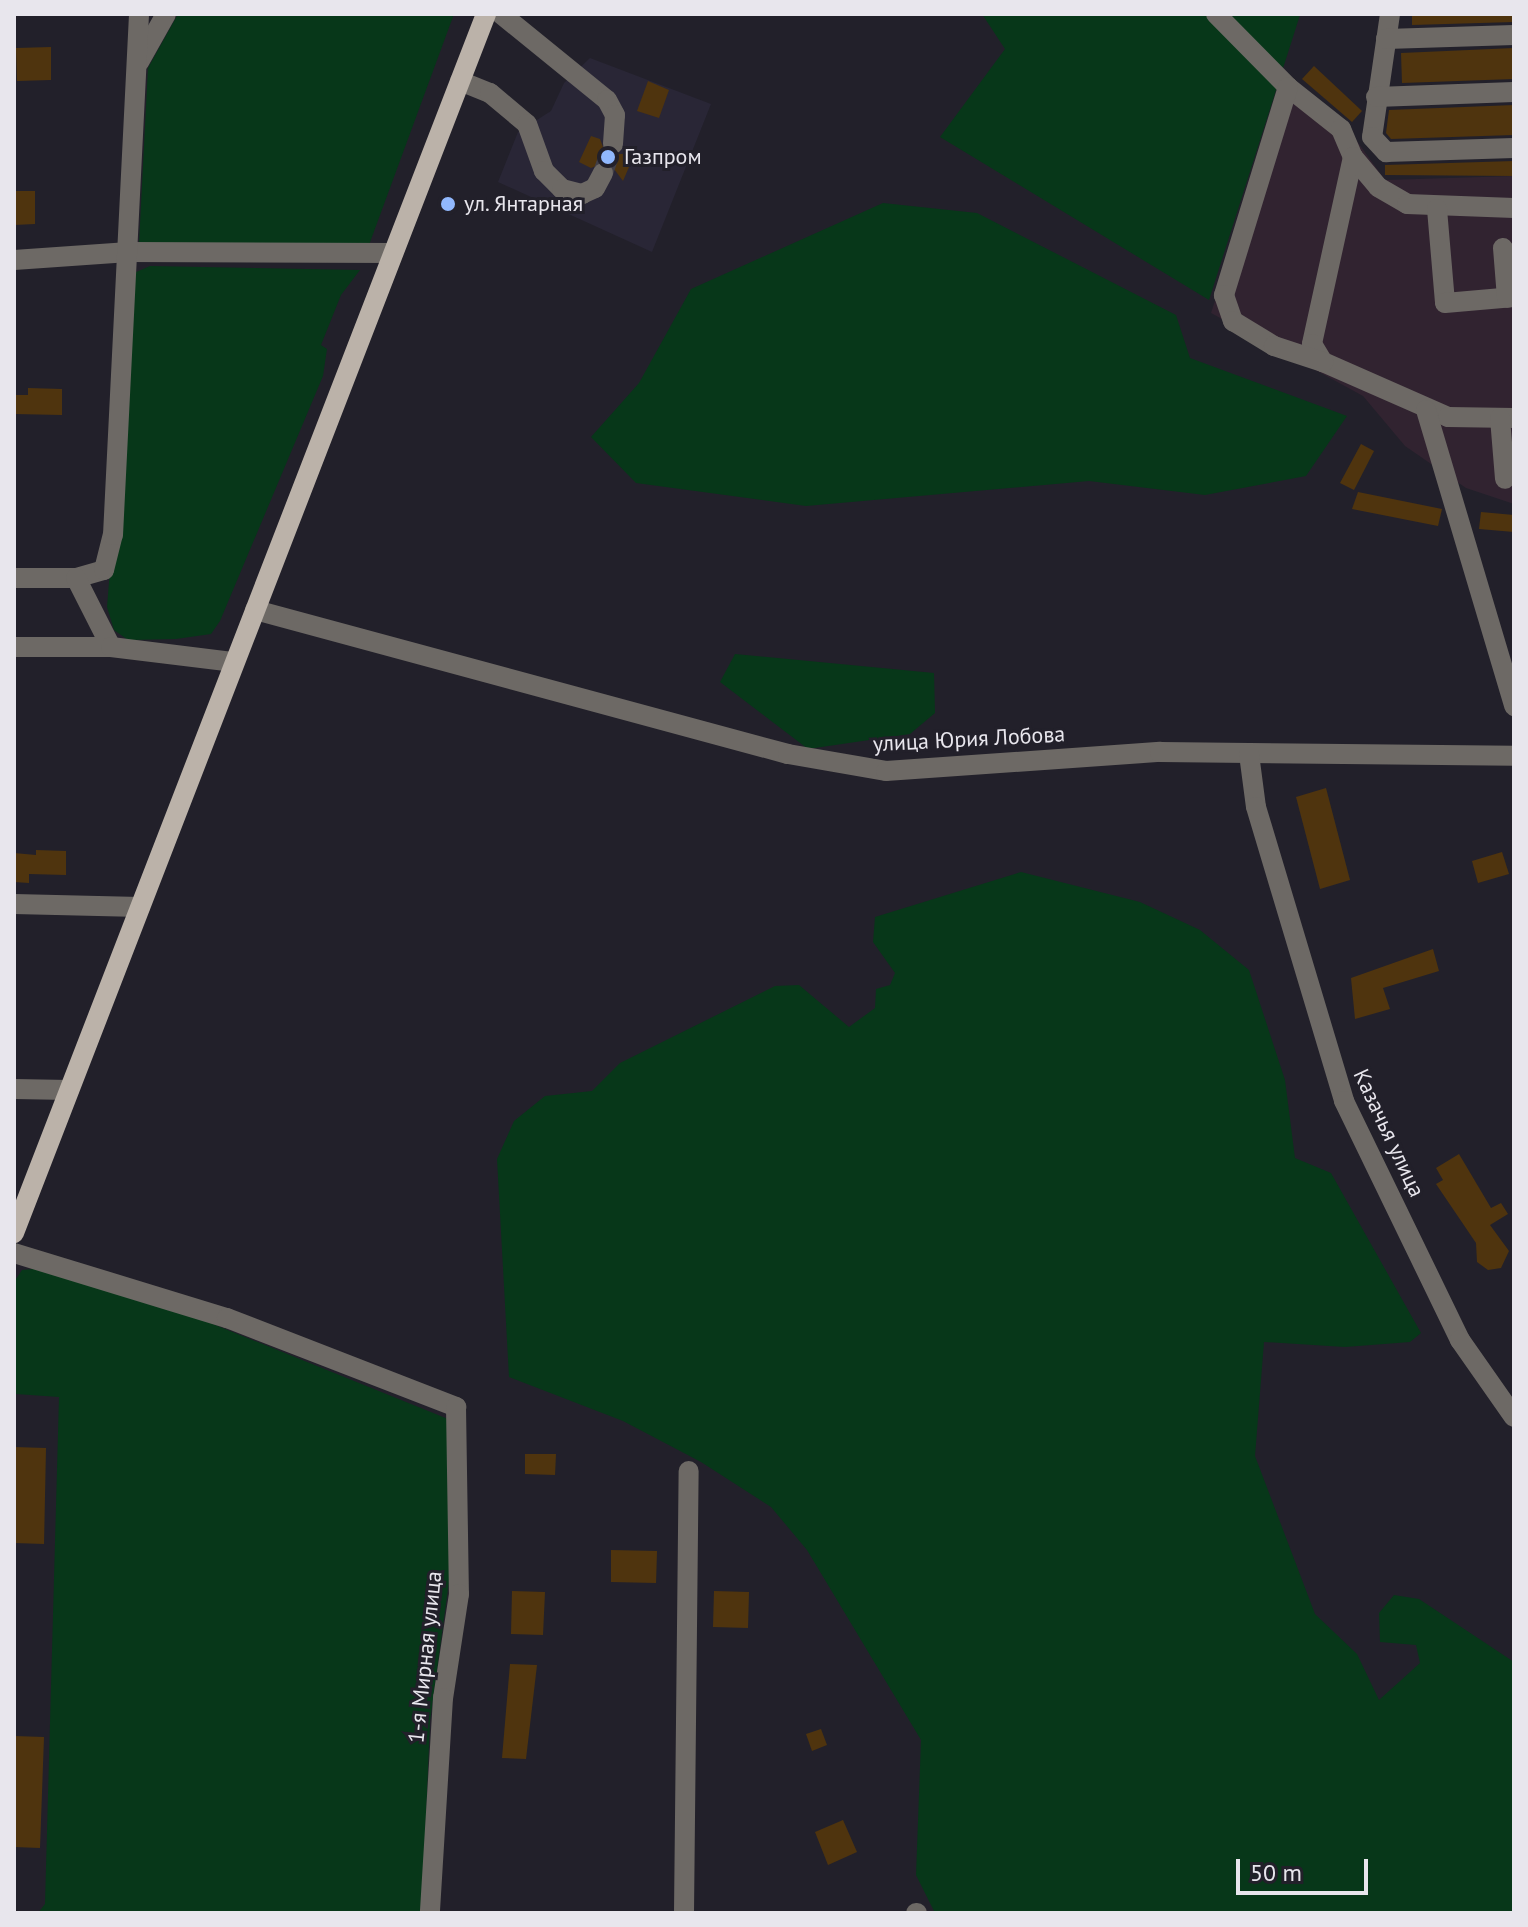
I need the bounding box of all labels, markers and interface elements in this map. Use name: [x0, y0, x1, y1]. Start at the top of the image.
place label: Газпром: [624, 144, 702, 170]
marker: Газпром: [599, 148, 617, 166]
place label: ул. Янтарная: [464, 191, 585, 217]
marker: ул. Янтарная: [439, 195, 457, 213]
street label: улица Юрия Лобова: [872, 721, 1066, 757]
street label: Казачья улица: [1348, 1065, 1430, 1201]
street label: 1-я Мирная улица: [403, 1570, 447, 1744]
scale bar: [1240, 1843, 1372, 1893]
text: 50 m: [1250, 1857, 1302, 1888]

